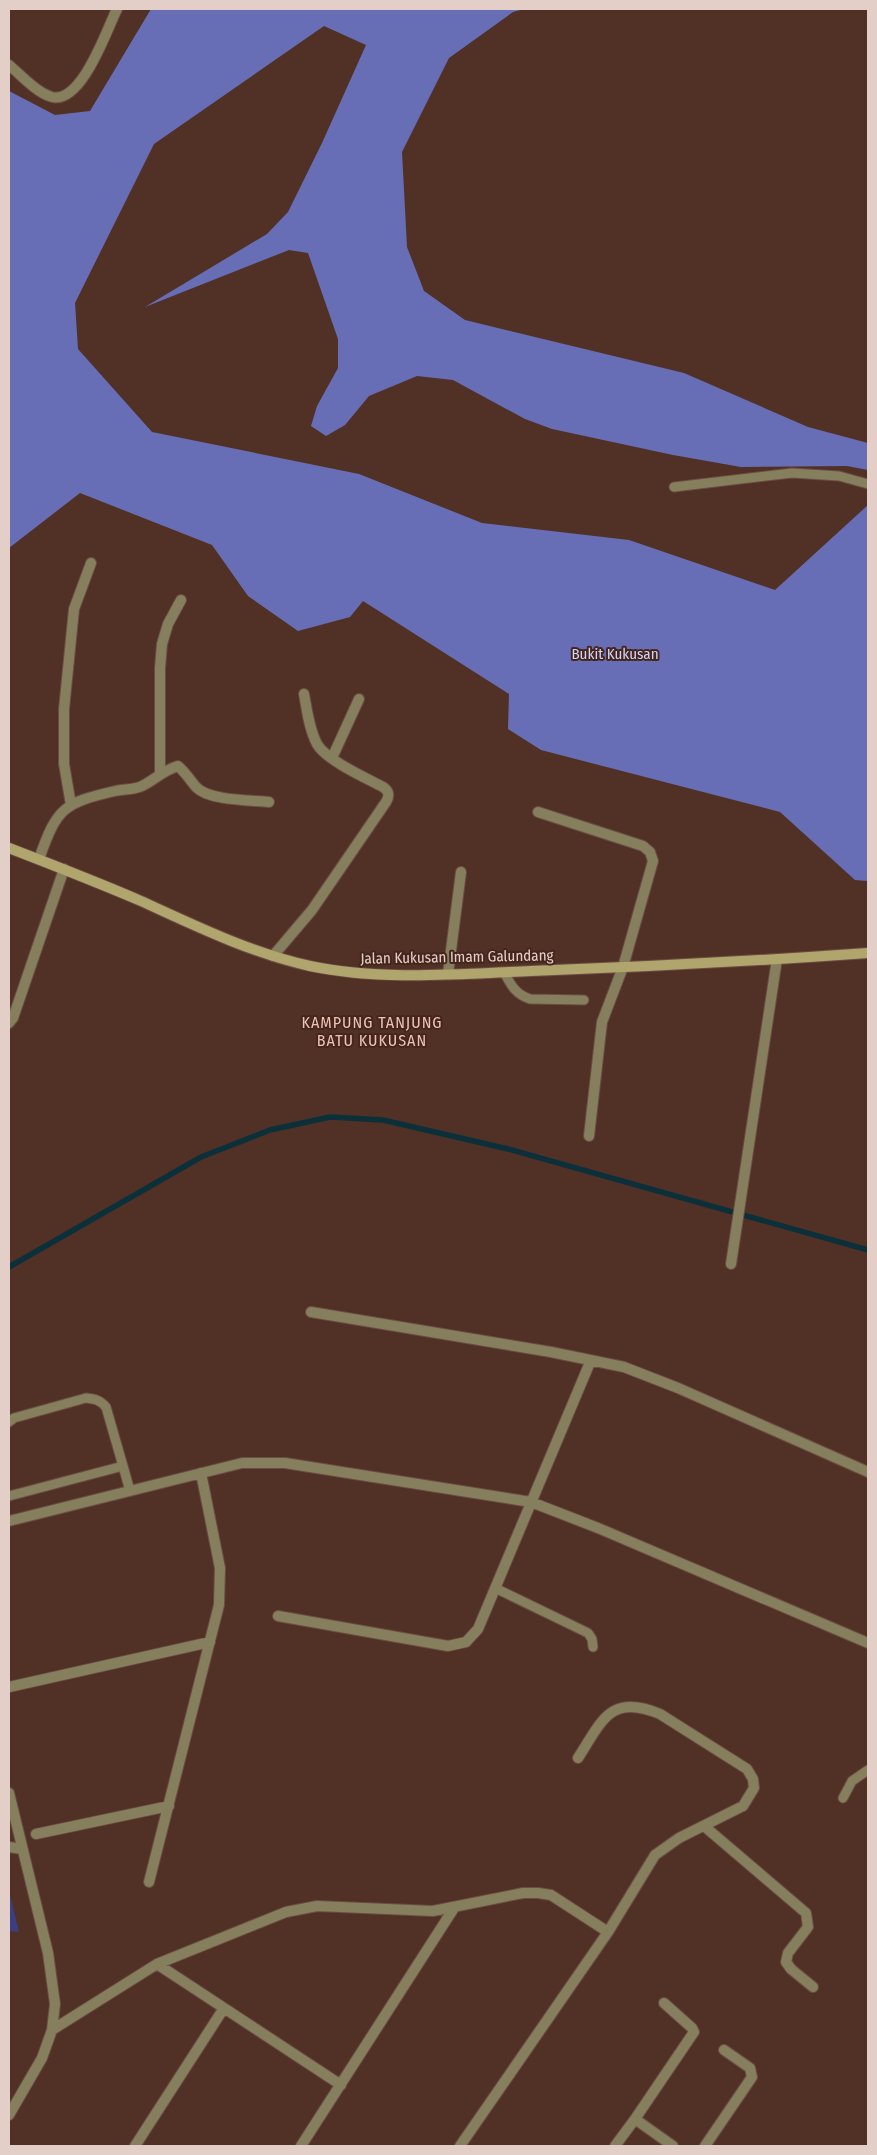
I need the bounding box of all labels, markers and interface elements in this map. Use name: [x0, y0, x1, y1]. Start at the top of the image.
park label: Bukit Kukusan: [571, 645, 659, 663]
street label: Jalan Kukusan Imam Galundang: [360, 946, 554, 968]
district label: KAMPUNG TANJUNG BATU KUKUSAN: [301, 1013, 443, 1050]

